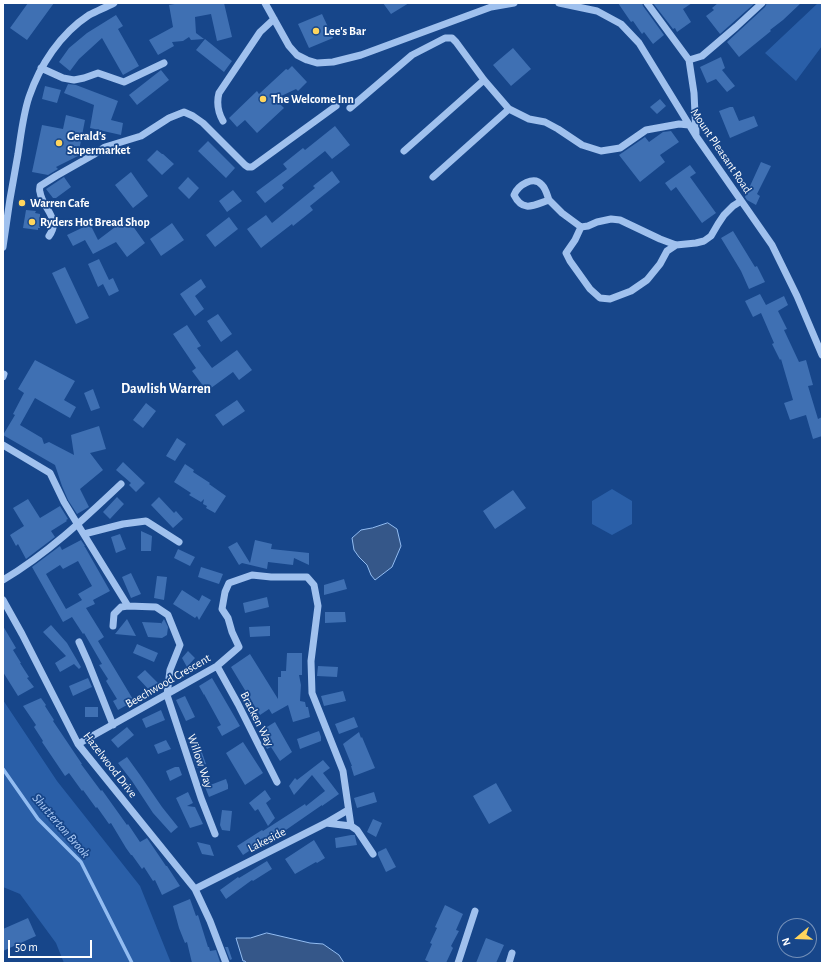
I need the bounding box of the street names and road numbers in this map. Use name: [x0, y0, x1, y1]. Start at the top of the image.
street label: Mount Pleasant Road: [687, 106, 755, 196]
street label: Beechwood Crescent: [123, 651, 213, 711]
street label: Bracken Way: [237, 689, 277, 749]
street label: Hazelwood Drive: [80, 729, 140, 801]
street label: Willow Way: [184, 732, 216, 790]
street label: Lakeside: [246, 824, 288, 856]

